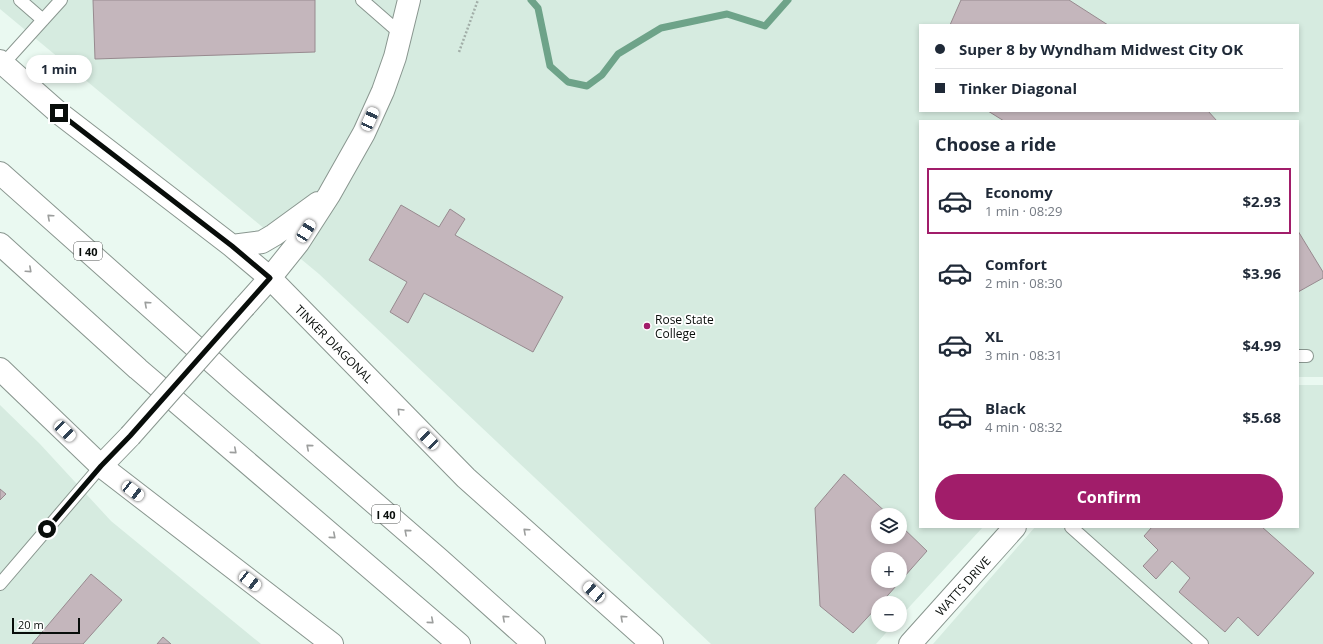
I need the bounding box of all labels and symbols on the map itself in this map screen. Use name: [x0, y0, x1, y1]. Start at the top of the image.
callout: 1 min: [26, 55, 92, 83]
route end: [50, 104, 68, 122]
car: [360, 106, 380, 132]
one-way arrow: [47, 215, 54, 222]
car: [295, 218, 317, 244]
road number: I 40: [74, 242, 102, 260]
one-way arrow: [24, 265, 32, 273]
street label: TINKER DIAGONAL: [291, 301, 377, 387]
one-way arrow: [144, 302, 151, 309]
place label: Rose State College: [655, 311, 714, 342]
marker: Rose State College: [642, 321, 652, 331]
one-way arrow: [398, 408, 405, 416]
car: [52, 418, 78, 444]
car: [415, 426, 441, 452]
one-way arrow: [306, 444, 314, 451]
one-way arrow: [229, 447, 237, 454]
car: [120, 479, 146, 503]
road number: I 40: [372, 505, 400, 523]
route start: [38, 520, 56, 538]
one-way arrow: [404, 529, 412, 537]
one-way arrow: [523, 529, 531, 536]
one-way arrow: [328, 531, 335, 538]
street label: WATTS DRIVE: [932, 552, 994, 620]
car: [237, 569, 263, 593]
car: [581, 580, 607, 604]
scale bar: [12, 616, 80, 635]
one-way arrow: [427, 616, 434, 623]
one-way arrow: [502, 616, 509, 623]
one-way arrow: [620, 616, 627, 623]

